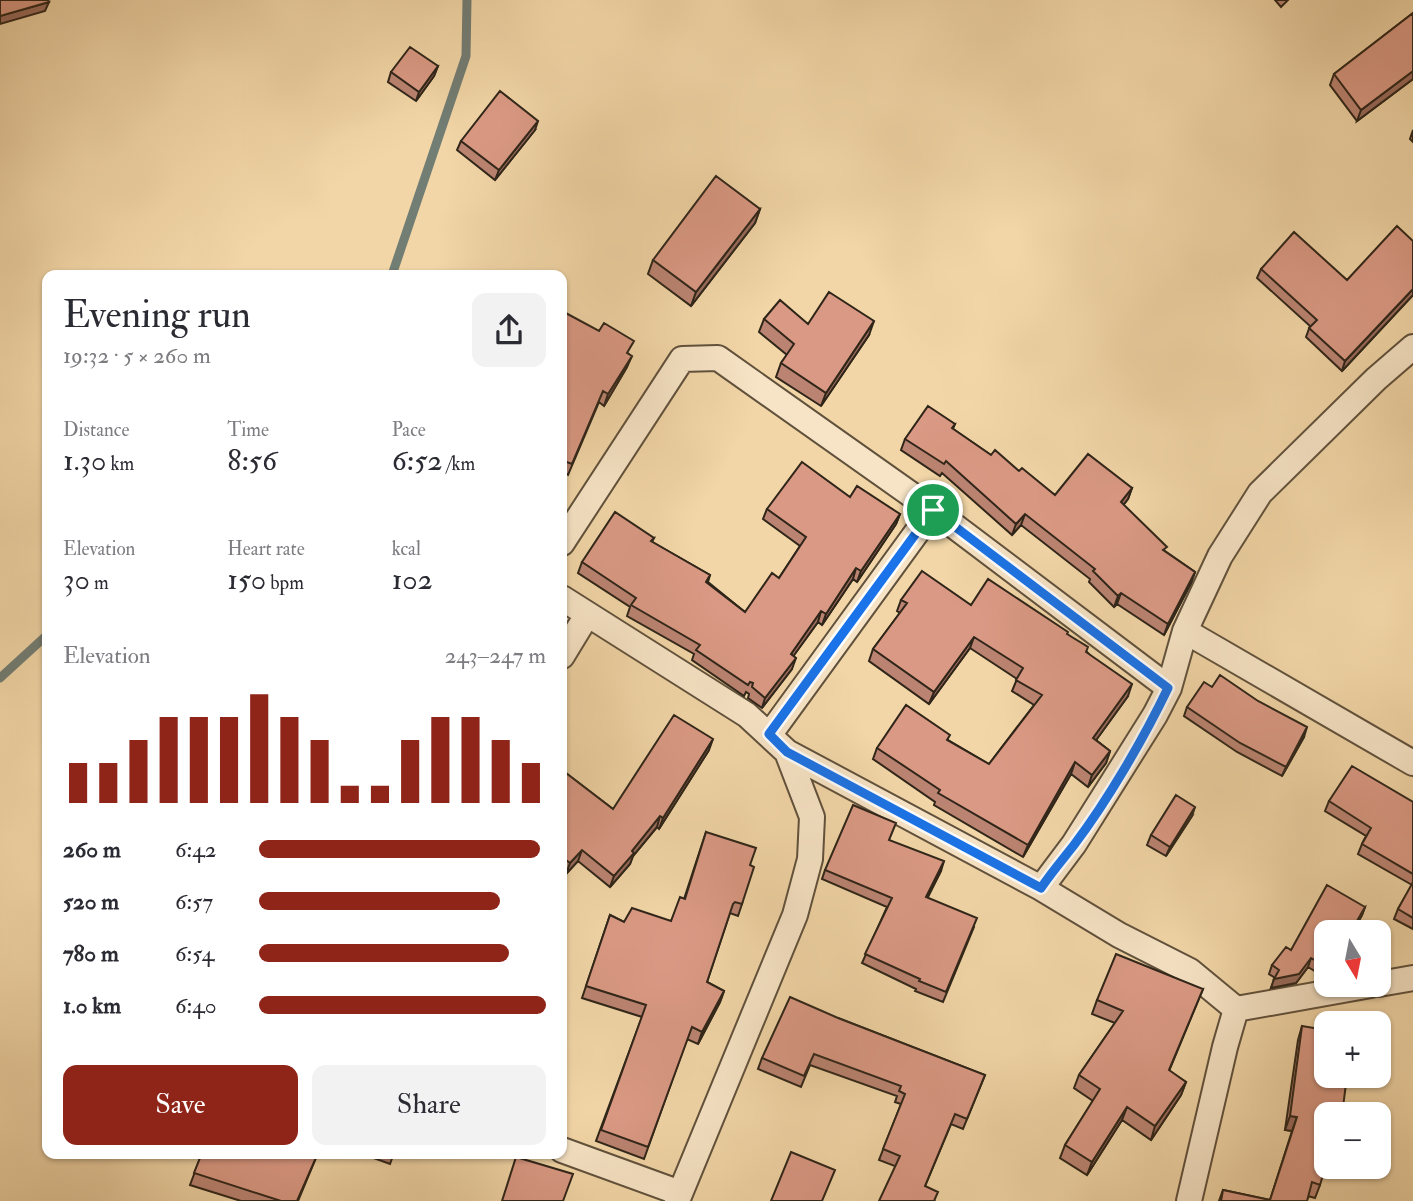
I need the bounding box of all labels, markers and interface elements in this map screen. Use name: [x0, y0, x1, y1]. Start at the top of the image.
text: Evening run: [63, 291, 251, 339]
button: share: [472, 293, 546, 367]
text: 19:32 · 5 × 260 m: [63, 341, 211, 370]
text: Distance: [63, 418, 129, 442]
text: Time: [227, 418, 269, 442]
text: Pace: [392, 418, 426, 442]
text: 1.30: [63, 442, 106, 479]
text: 8:56: [227, 442, 277, 479]
text: 6:52: [392, 442, 442, 479]
text: km: [106, 452, 134, 476]
text: /km: [442, 452, 475, 476]
pin: [903, 480, 963, 540]
icon: arrive: [914, 491, 952, 529]
text: Elevation: [63, 537, 135, 561]
text: Heart rate: [227, 537, 305, 561]
text: kcal: [392, 537, 421, 561]
text: 30: [63, 561, 90, 598]
text: 150: [227, 561, 266, 598]
text: 102: [392, 561, 433, 598]
text: m: [90, 571, 109, 595]
text: bpm: [266, 571, 304, 595]
text: Elevation: [63, 641, 151, 670]
text: 243–247 m: [445, 641, 546, 670]
text: 260 m: [63, 835, 121, 864]
text: 6:42: [175, 835, 216, 864]
text: 520 m: [63, 887, 119, 916]
text: 6:57: [175, 887, 213, 916]
north arrow: [1314, 920, 1391, 998]
map controls: [1314, 920, 1391, 1179]
text: 780 m: [63, 939, 119, 968]
text: 6:54: [175, 939, 214, 968]
text: 1.0 km: [63, 991, 121, 1020]
text: 6:40: [175, 991, 216, 1020]
button: +: [1314, 1011, 1391, 1088]
button: Save: [63, 1065, 298, 1145]
button: Share: [312, 1065, 546, 1145]
button: −: [1314, 1102, 1391, 1179]

